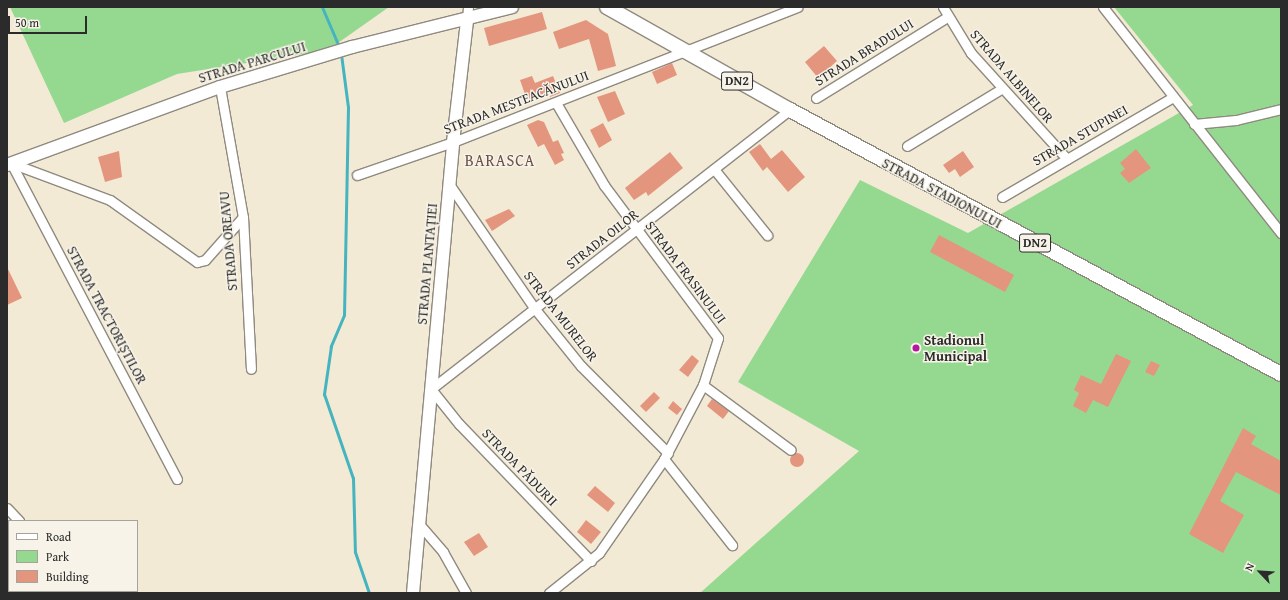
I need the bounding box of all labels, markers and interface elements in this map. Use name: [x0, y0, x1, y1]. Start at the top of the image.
scale bar: [10, 8, 89, 34]
text: 50 m: [15, 14, 39, 31]
street label: STRADA BRADULUI: [811, 15, 917, 89]
street label: STRADA ALBINELOR: [967, 26, 1057, 126]
street label: STRADA PARCULUI: [196, 38, 308, 86]
street label: STRADA MESTEACĂNULUI: [441, 67, 591, 137]
road number: DN2: [721, 70, 753, 92]
street label: STRADA STUPINEI: [1029, 101, 1131, 169]
district label: BARASCA: [465, 150, 535, 170]
street label: STRADA STADIONULUI: [879, 154, 1005, 232]
street label: STRADA OREAVU: [215, 190, 241, 292]
street label: STRADA PLANTAȚIEI: [413, 203, 441, 325]
street label: STRADA OILOR: [563, 206, 641, 272]
street label: STRADA FRASINULUI: [642, 217, 730, 327]
road number: DN2: [1019, 232, 1051, 254]
street label: STRADA TRACTORIȘTILOR: [63, 243, 151, 387]
street label: STRADA MURELOR: [520, 267, 602, 365]
place label: Stadionul Municipal: [924, 332, 987, 364]
marker: Stadionul Municipal: [911, 343, 921, 353]
street label: STRADA PĂDURII: [479, 425, 561, 509]
legend: [8, 520, 138, 592]
text: Road: [46, 528, 71, 545]
text: Park: [46, 548, 69, 565]
north arrow: [1240, 552, 1280, 592]
text: N: [1240, 560, 1258, 574]
text: Building: [46, 568, 89, 585]

